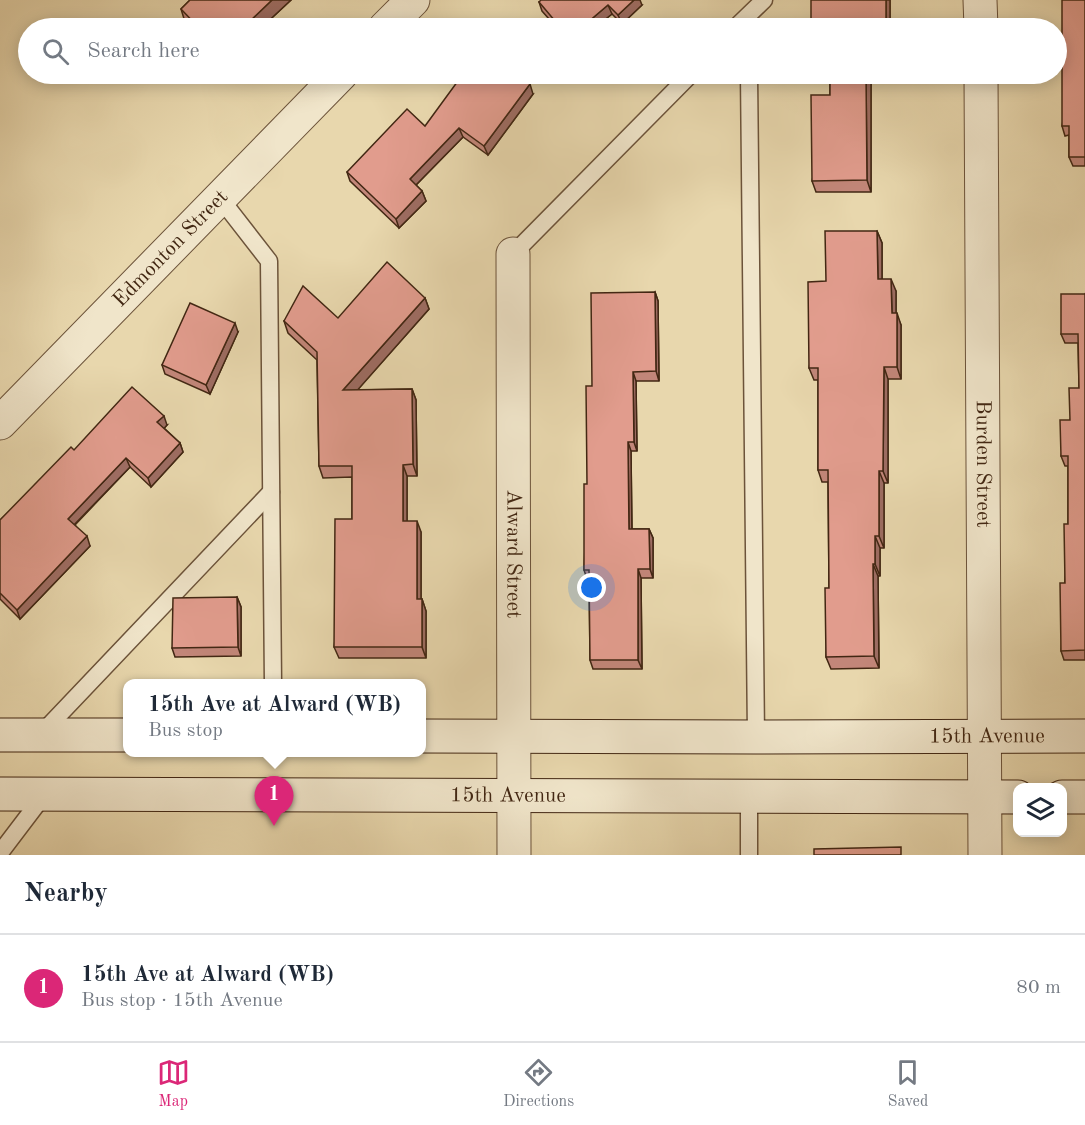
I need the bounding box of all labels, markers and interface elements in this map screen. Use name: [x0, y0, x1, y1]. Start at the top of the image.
search box: [18, 18, 1067, 84]
icon: search: [39, 35, 72, 68]
text: Search here: [87, 40, 200, 62]
street label: Edmonton Street: [109, 186, 232, 311]
street label: Burden Street: [972, 400, 994, 528]
street label: Alward Street: [503, 490, 524, 618]
your location: [577, 573, 606, 602]
popup: [123, 679, 426, 757]
text: 15th Ave at Alward (WB): [148, 694, 401, 716]
text: Bus stop: [148, 721, 223, 741]
street label: 15th Avenue: [929, 726, 1045, 747]
pin: 1: [254, 776, 294, 826]
map controls: [1013, 783, 1067, 837]
button: layers: [1013, 783, 1067, 837]
street label: 15th Avenue: [450, 785, 566, 806]
text: Nearby: [24, 881, 108, 907]
text: 15th Ave at Alward (WB): [81, 964, 334, 986]
text: 1: [38, 978, 49, 998]
text: 80 m: [1016, 978, 1061, 998]
text: Bus stop · 15th Avenue: [81, 991, 283, 1011]
tab: Map: [157, 1056, 190, 1112]
tab: Directions: [503, 1056, 574, 1112]
tab: Saved: [888, 1056, 928, 1112]

